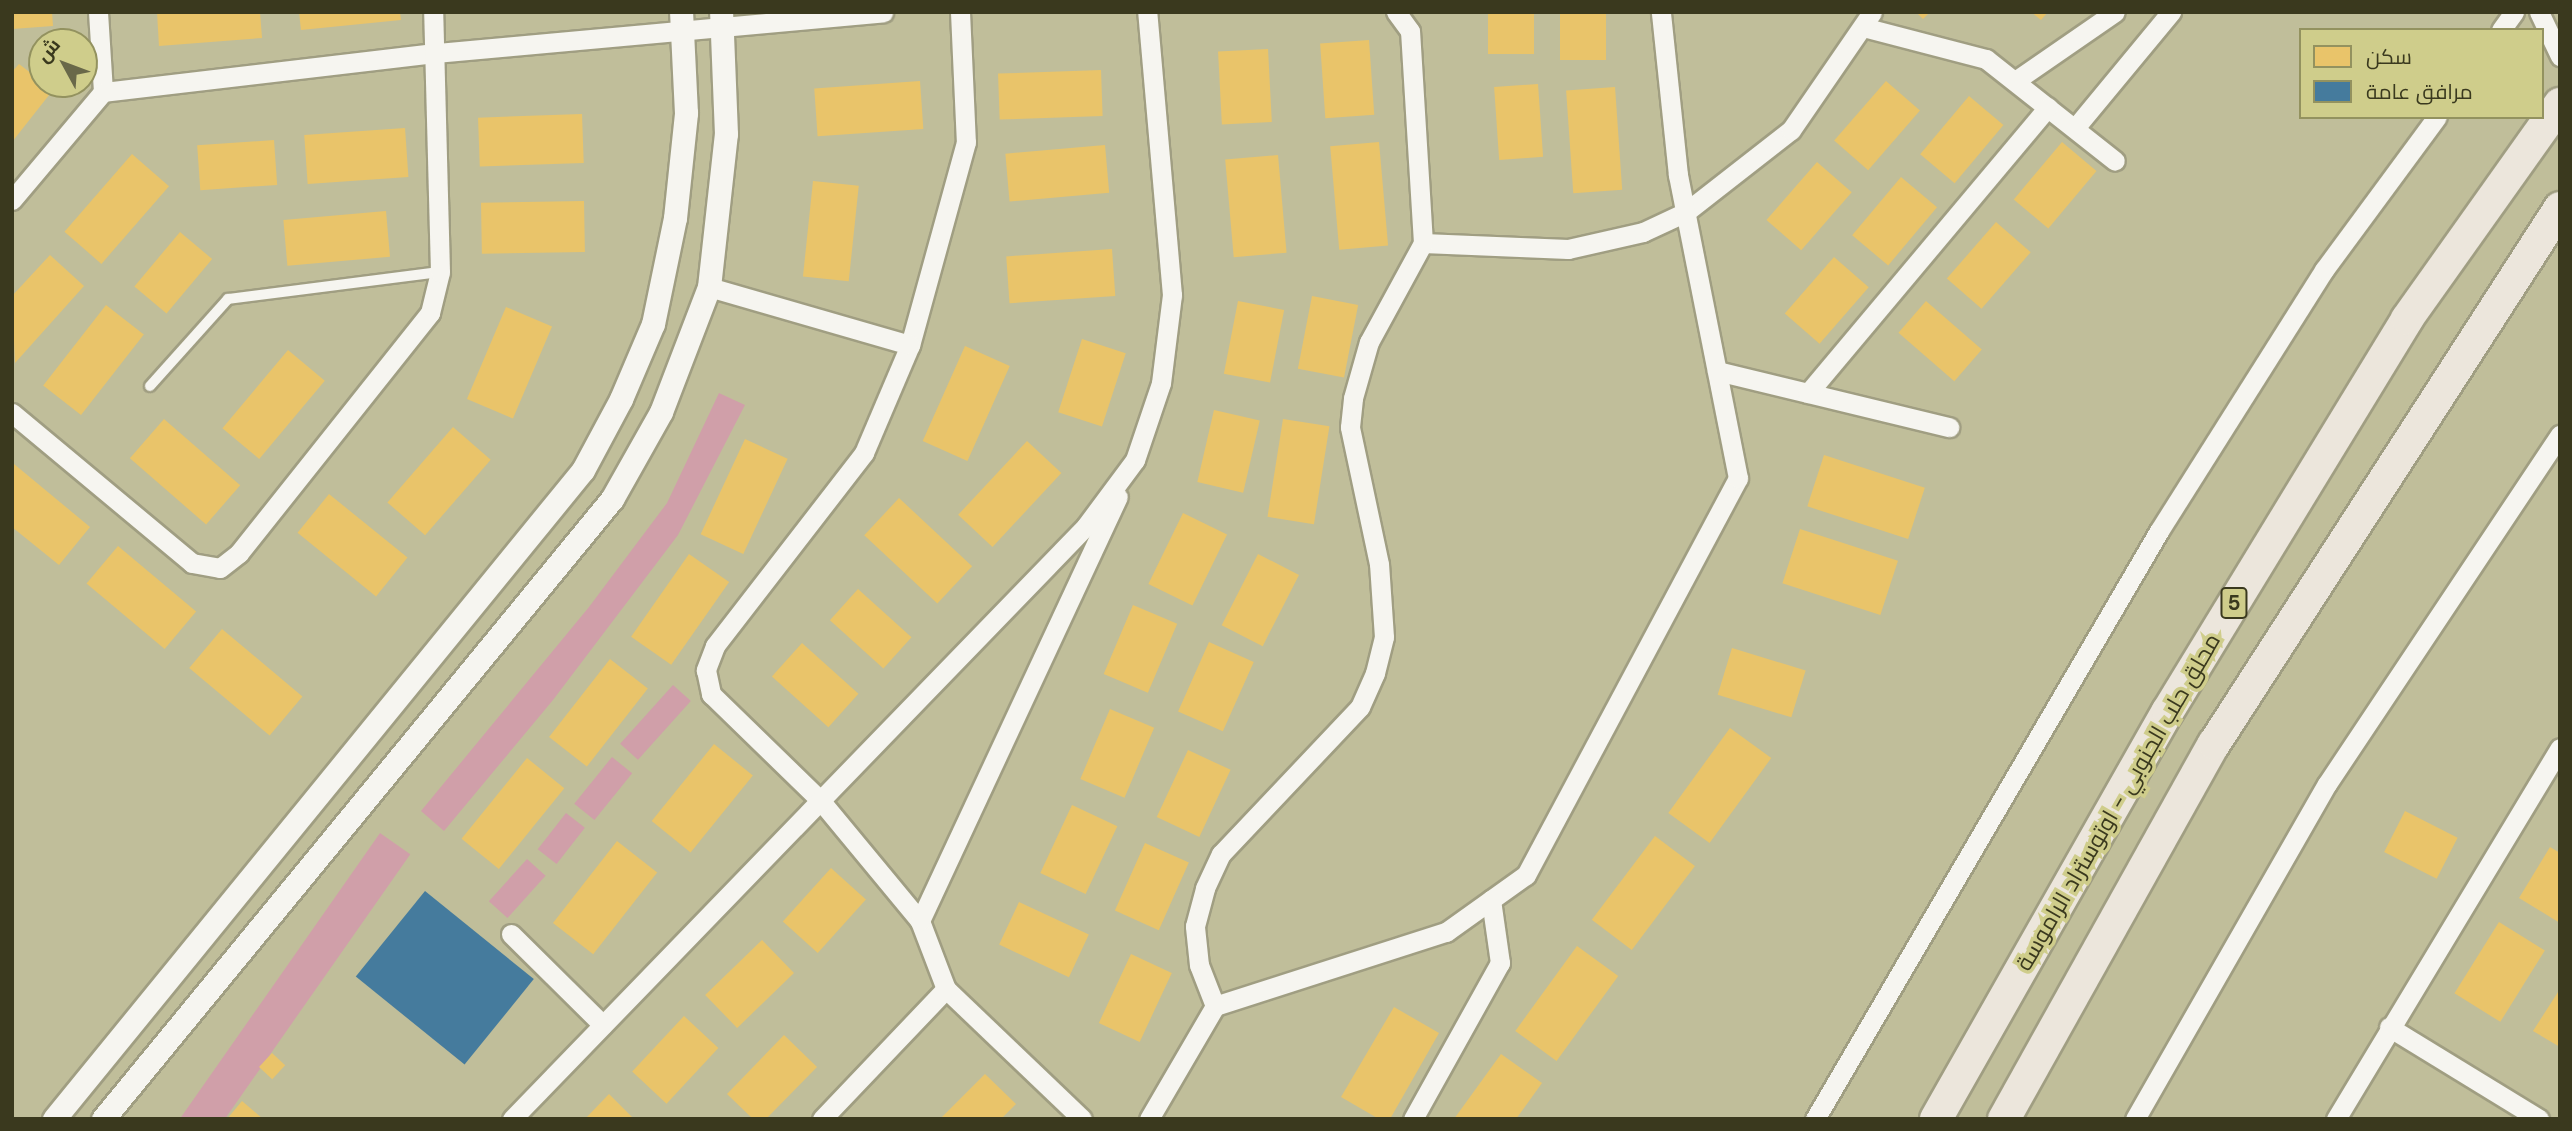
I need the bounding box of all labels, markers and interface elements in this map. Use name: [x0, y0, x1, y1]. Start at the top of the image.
north arrow: [28, 28, 98, 98]
legend: [2299, 28, 2544, 119]
text: ش: [31, 33, 66, 68]
text: سكن: [2366, 43, 2412, 71]
text: مرافق عامة: [2366, 78, 2473, 106]
road number: 5: [2220, 586, 2248, 620]
street label: محلق حلب الجنوبي - اوتوستراد الراموسة: [2010, 628, 2226, 976]

